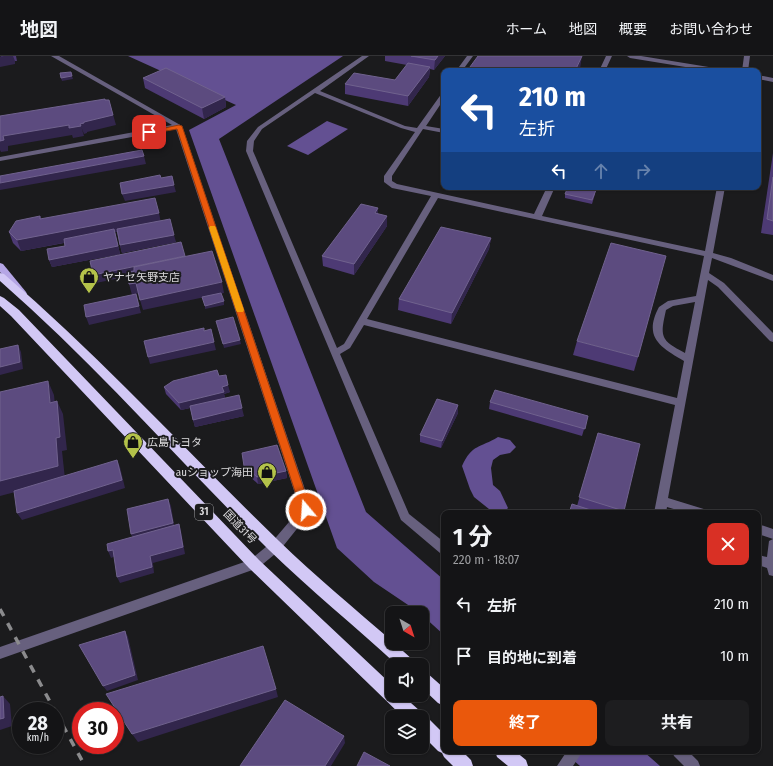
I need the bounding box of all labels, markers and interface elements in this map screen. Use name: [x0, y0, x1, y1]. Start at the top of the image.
text: 地図: [20, 18, 58, 41]
text: ホーム: [505, 21, 547, 38]
text: 地図: [569, 21, 597, 38]
text: 概要: [619, 21, 647, 38]
text: お問い合わせ: [669, 21, 753, 38]
text: 210 m: [519, 80, 586, 113]
icon: left: [453, 84, 505, 136]
pin: [132, 115, 166, 149]
text: 左折: [519, 118, 555, 140]
icon: arrive: [138, 121, 160, 143]
icon: left: [548, 160, 570, 182]
icon: ahead: [590, 160, 612, 182]
icon: right: [632, 160, 654, 182]
shop icon: ヤナセ矢野支店: [78, 266, 100, 294]
place label: ヤナセ矢野支店: [103, 271, 180, 284]
shop icon: 広島トヨタ: [122, 431, 144, 459]
place label: 広島トヨタ: [147, 436, 202, 449]
shop icon: auショップ海田: [256, 461, 278, 489]
place label: auショップ海田: [176, 466, 253, 479]
position arrow: [285, 489, 327, 531]
road number: 31: [195, 504, 213, 520]
street label: 国道31号: [221, 507, 259, 547]
text: 1 分: [453, 523, 492, 551]
button: close: [707, 523, 749, 565]
text: 220 m · 18:07: [453, 552, 519, 567]
icon: left: [453, 593, 475, 615]
text: 210 m: [714, 595, 749, 613]
text: 左折: [487, 597, 517, 615]
north arrow: [385, 606, 429, 650]
map controls: [385, 606, 429, 754]
icon: arrive: [453, 645, 475, 667]
text: 10 m: [720, 647, 749, 665]
text: 目的地に到着: [487, 649, 577, 667]
button: sound: [385, 658, 429, 702]
button: 終了: [453, 700, 597, 746]
button: 共有: [605, 700, 749, 746]
speed limit sign: 30: [72, 702, 124, 754]
button: layers: [385, 710, 429, 754]
text: 28: [28, 711, 48, 735]
text: km/h: [27, 732, 49, 744]

